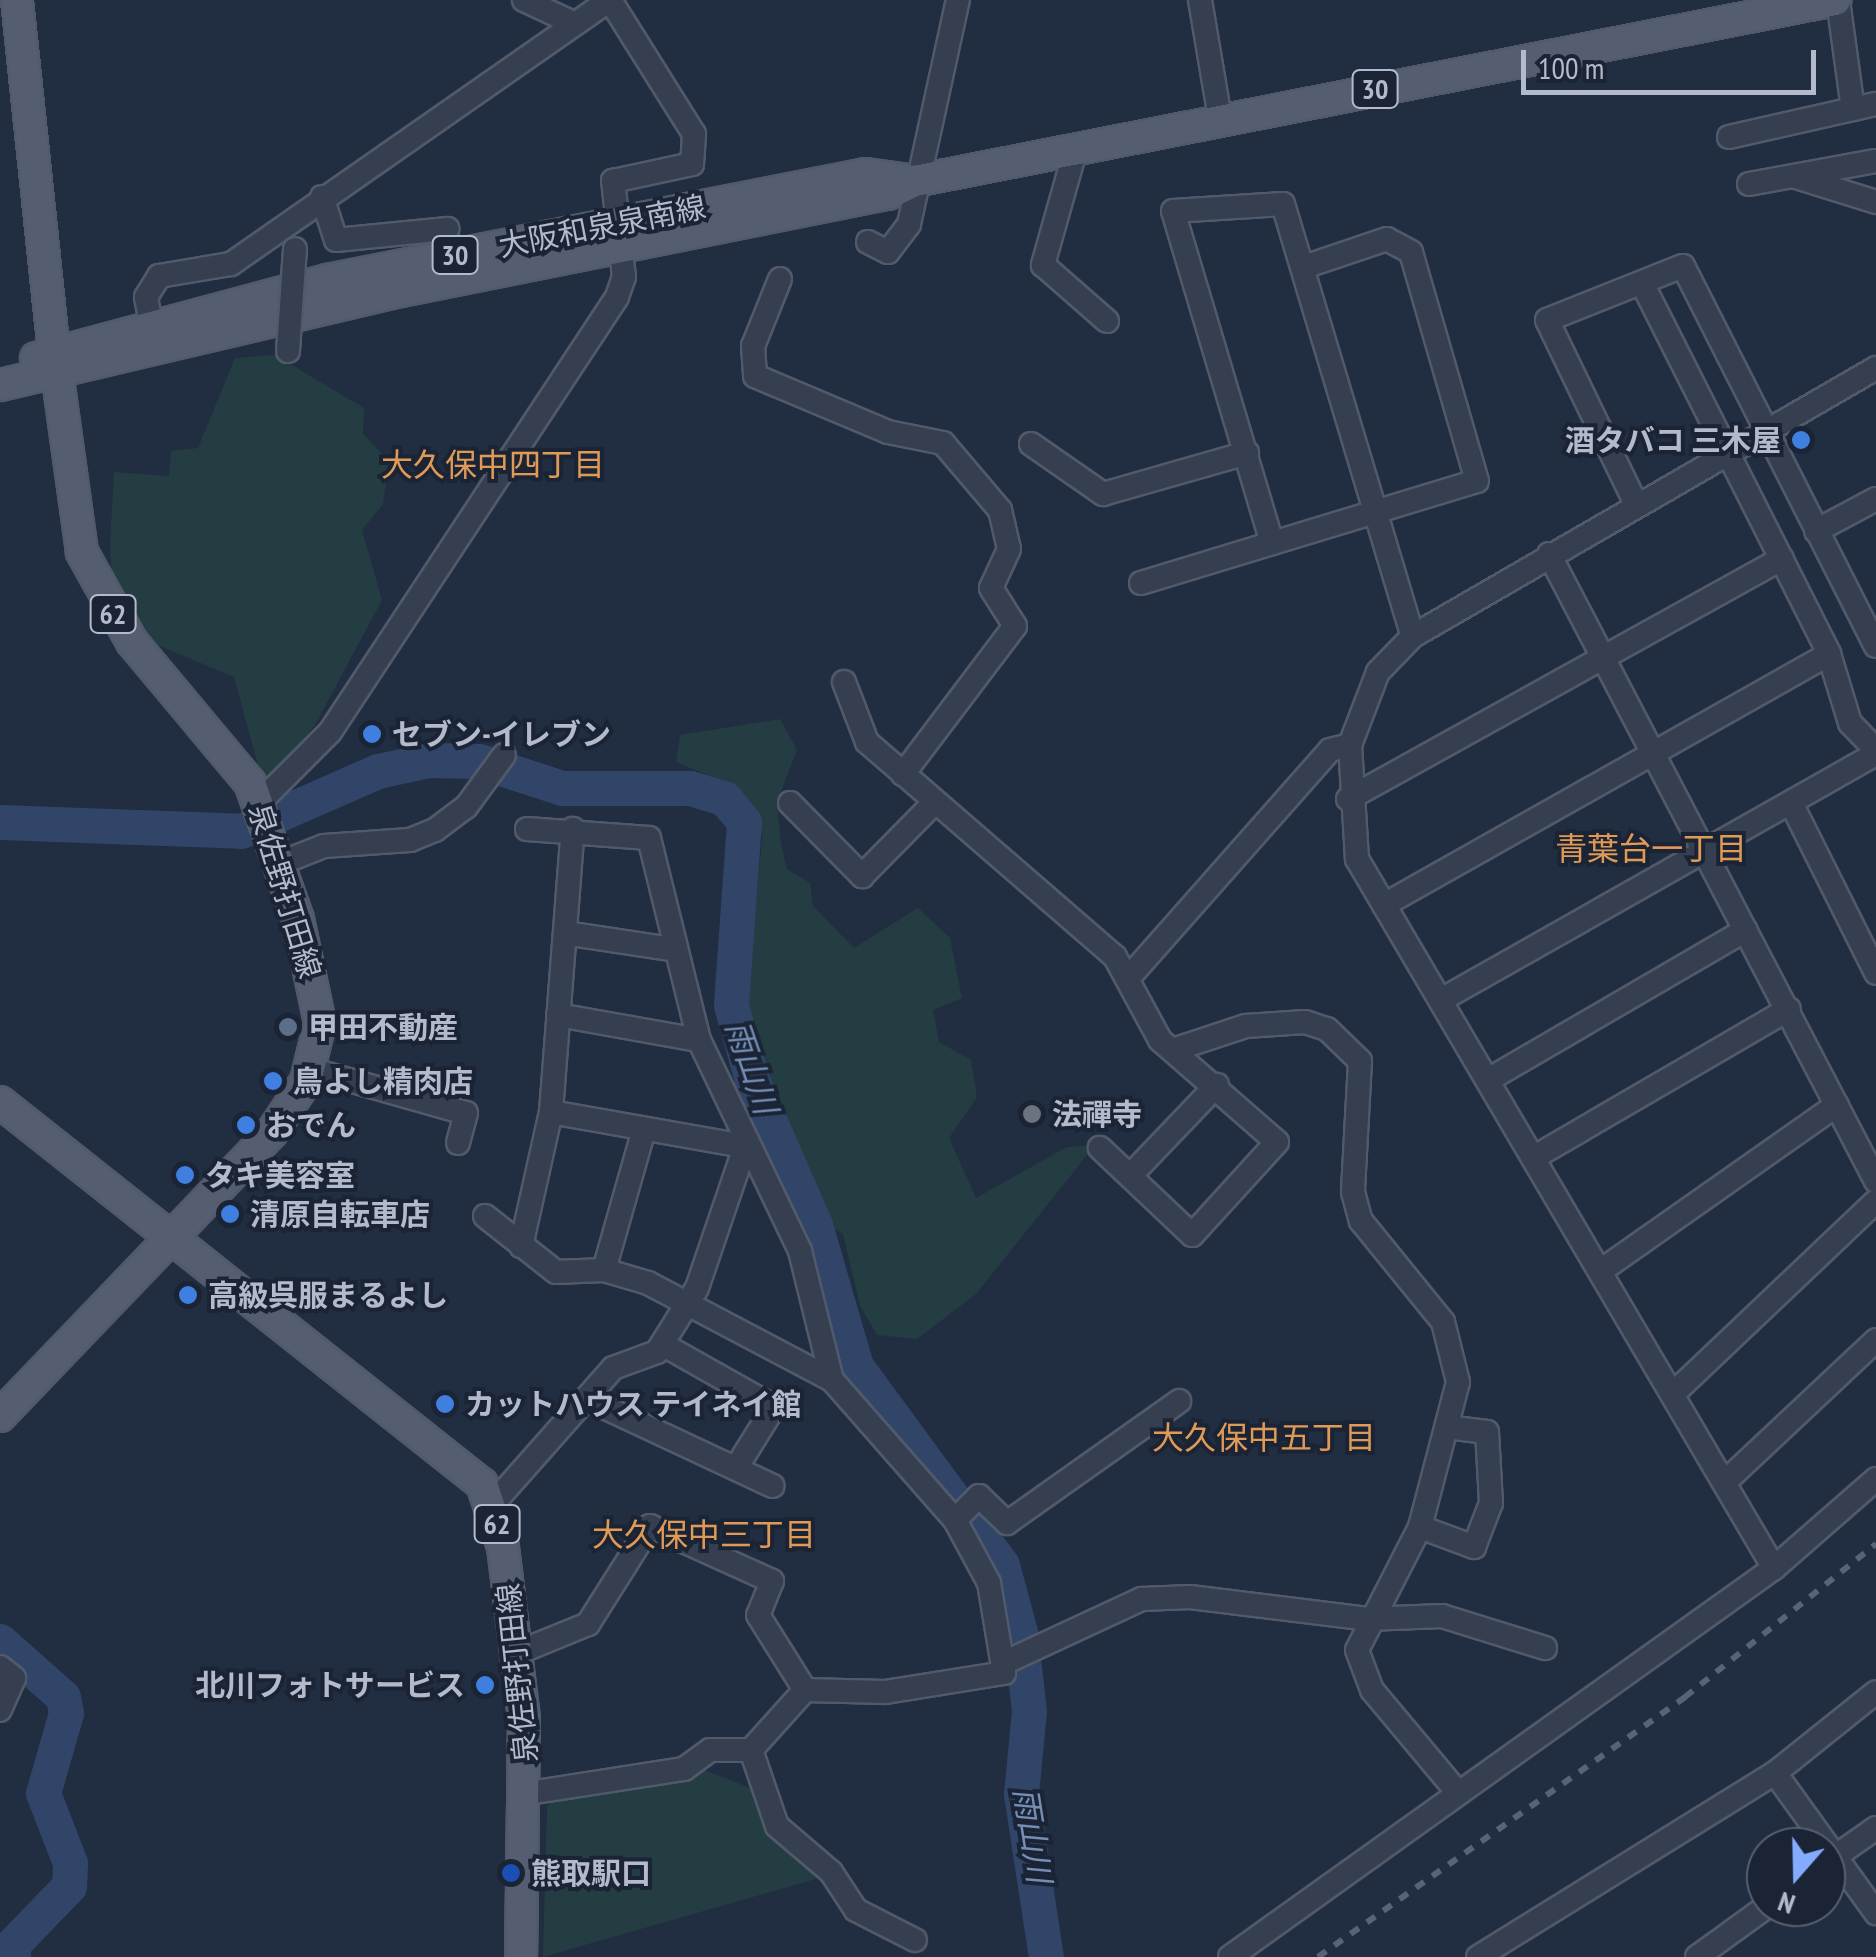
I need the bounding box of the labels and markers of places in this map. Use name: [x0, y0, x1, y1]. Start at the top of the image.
place label: 酒タバコ 三木屋: [1565, 422, 1781, 458]
marker: 酒タバコ 三木屋: [1790, 429, 1812, 451]
place label: セブン-イレブン: [392, 716, 611, 752]
marker: セブン-イレブン: [361, 723, 383, 745]
place label: 甲田不動産: [308, 1009, 458, 1045]
marker: 甲田不動産: [277, 1016, 299, 1038]
place label: 鳥よし精肉店: [293, 1063, 473, 1099]
marker: 鳥よし精肉店: [262, 1070, 284, 1092]
place label: 法禪寺: [1052, 1096, 1142, 1132]
marker: 法禪寺: [1021, 1103, 1043, 1125]
place label: おでん: [266, 1107, 356, 1143]
marker: おでん: [235, 1114, 257, 1136]
place label: タキ美容室: [205, 1157, 355, 1193]
marker: タキ美容室: [174, 1164, 196, 1186]
place label: 清原自転車店: [250, 1196, 430, 1232]
marker: 清原自転車店: [219, 1203, 241, 1225]
place label: 高級呉服まるよし: [208, 1277, 448, 1313]
marker: 高級呉服まるよし: [177, 1284, 199, 1306]
place label: カットハウス テイネイ館: [465, 1386, 801, 1422]
marker: カットハウス テイネイ館: [434, 1393, 456, 1415]
place label: 北川フォトサービス: [195, 1667, 465, 1703]
marker: 北川フォトサービス: [474, 1674, 496, 1696]
place label: 熊取駅口: [531, 1855, 651, 1891]
marker: 熊取駅口: [500, 1862, 522, 1884]

